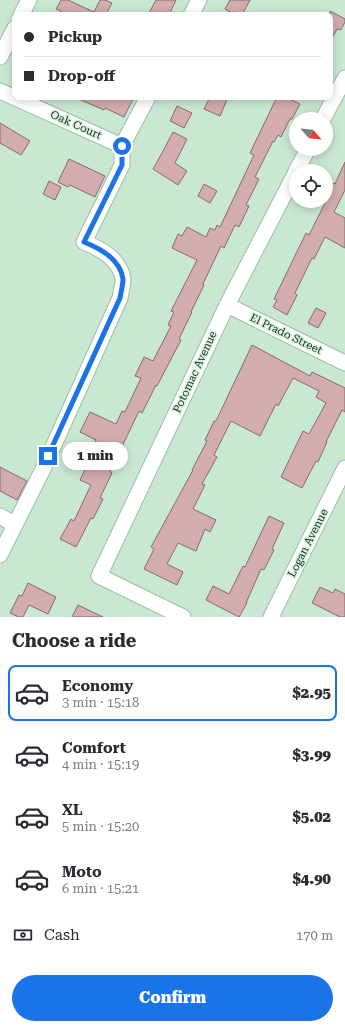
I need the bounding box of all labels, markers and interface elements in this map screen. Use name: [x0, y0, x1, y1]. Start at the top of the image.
text: Pickup: [48, 28, 102, 46]
text: Drop-off: [48, 67, 115, 85]
street label: Oak Court: [48, 108, 104, 142]
north arrow: [289, 112, 333, 156]
map controls: [289, 112, 333, 208]
route start: [113, 137, 131, 155]
button: locate: [289, 164, 333, 208]
street label: El Prado Street: [248, 311, 324, 357]
street label: Potomac Avenue: [170, 329, 220, 415]
callout: 1 min: [62, 442, 128, 470]
route end: [39, 447, 57, 465]
text: 1 min: [77, 448, 113, 463]
street label: Logan Avenue: [285, 507, 331, 579]
text: Choose a ride: [12, 630, 136, 651]
icon: car: [14, 675, 50, 711]
text: Economy: [62, 677, 133, 695]
text: $2.95: [292, 684, 331, 702]
text: 3 min · 15:18: [62, 695, 139, 710]
icon: car: [14, 737, 50, 773]
text: Comfort: [62, 739, 126, 757]
text: $3.99: [292, 746, 331, 764]
text: 4 min · 15:19: [62, 757, 139, 772]
icon: car: [14, 799, 50, 835]
text: XL: [62, 801, 83, 819]
text: $5.02: [292, 808, 331, 826]
text: 5 min · 15:20: [62, 819, 139, 834]
icon: car: [14, 861, 50, 897]
text: Moto: [62, 863, 102, 881]
text: $4.90: [292, 870, 331, 888]
text: 6 min · 15:21: [62, 881, 139, 896]
icon: cash: [12, 924, 34, 946]
text: Cash: [44, 926, 80, 944]
text: 170 m: [296, 928, 333, 943]
button: Confirm: [12, 975, 333, 1021]

